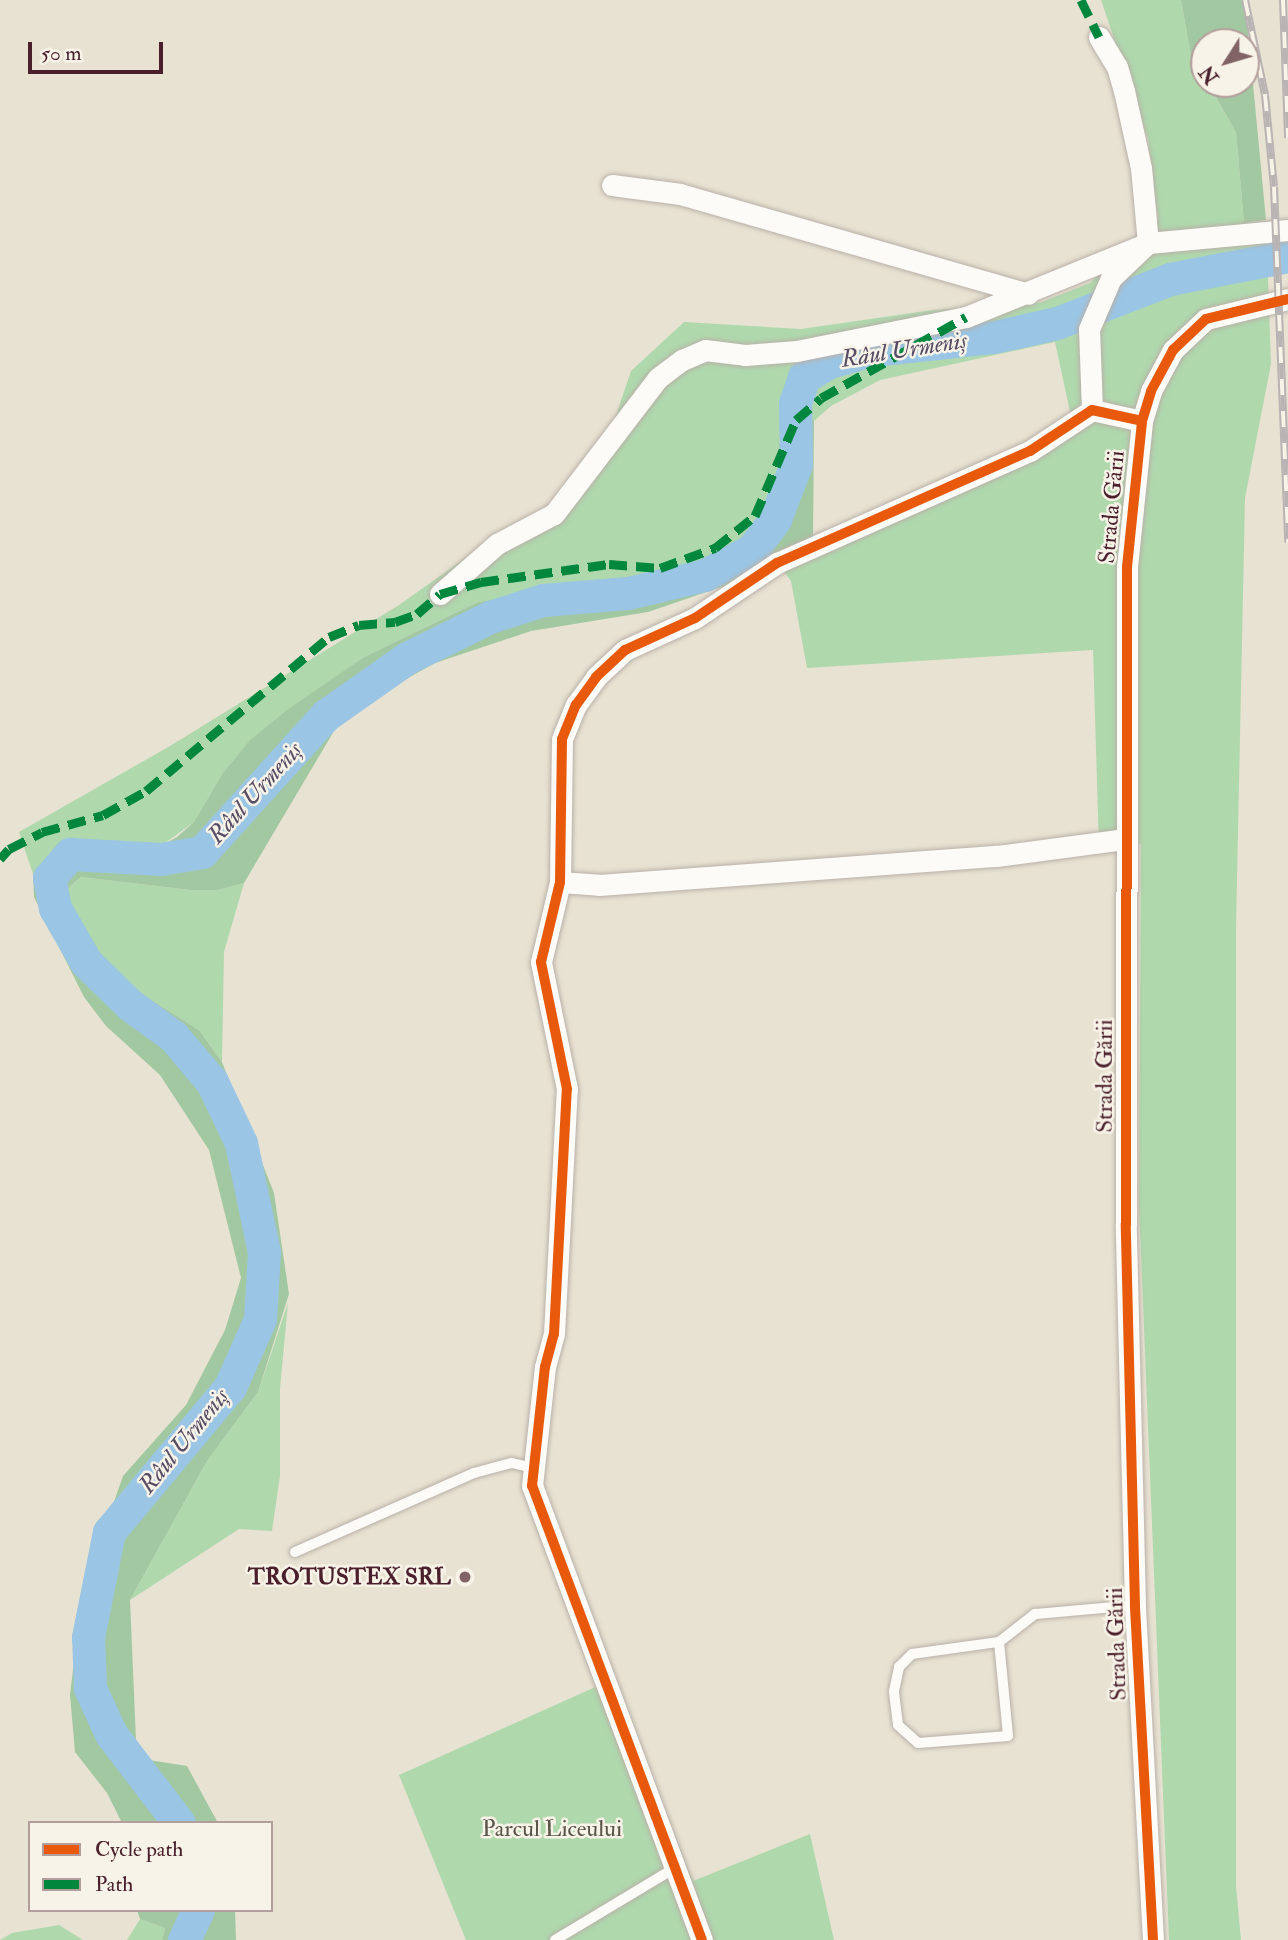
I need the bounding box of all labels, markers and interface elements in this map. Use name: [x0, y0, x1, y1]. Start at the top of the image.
scale bar: [32, 28, 166, 72]
north arrow: [1190, 28, 1260, 98]
text: 50 m: [41, 40, 82, 67]
text: N: [1195, 60, 1225, 88]
water label: Râul Urmeniș: [839, 326, 969, 374]
street label: Strada Gării: [1093, 449, 1131, 565]
water label: Râul Urmeniș: [202, 736, 308, 850]
street label: Strada Gării: [1091, 1019, 1119, 1133]
water label: Râul Urmeniș: [133, 1383, 235, 1499]
place label: TROTUSTEX SRL: [248, 1563, 451, 1591]
marker: TROTUSTEX SRL: [457, 1569, 473, 1585]
street label: Strada Gării: [1101, 1587, 1133, 1701]
park label: Parcul Liceului: [482, 1815, 622, 1843]
legend: [28, 1821, 273, 1912]
text: Cycle path: [95, 1836, 183, 1863]
text: Path: [95, 1871, 133, 1898]

